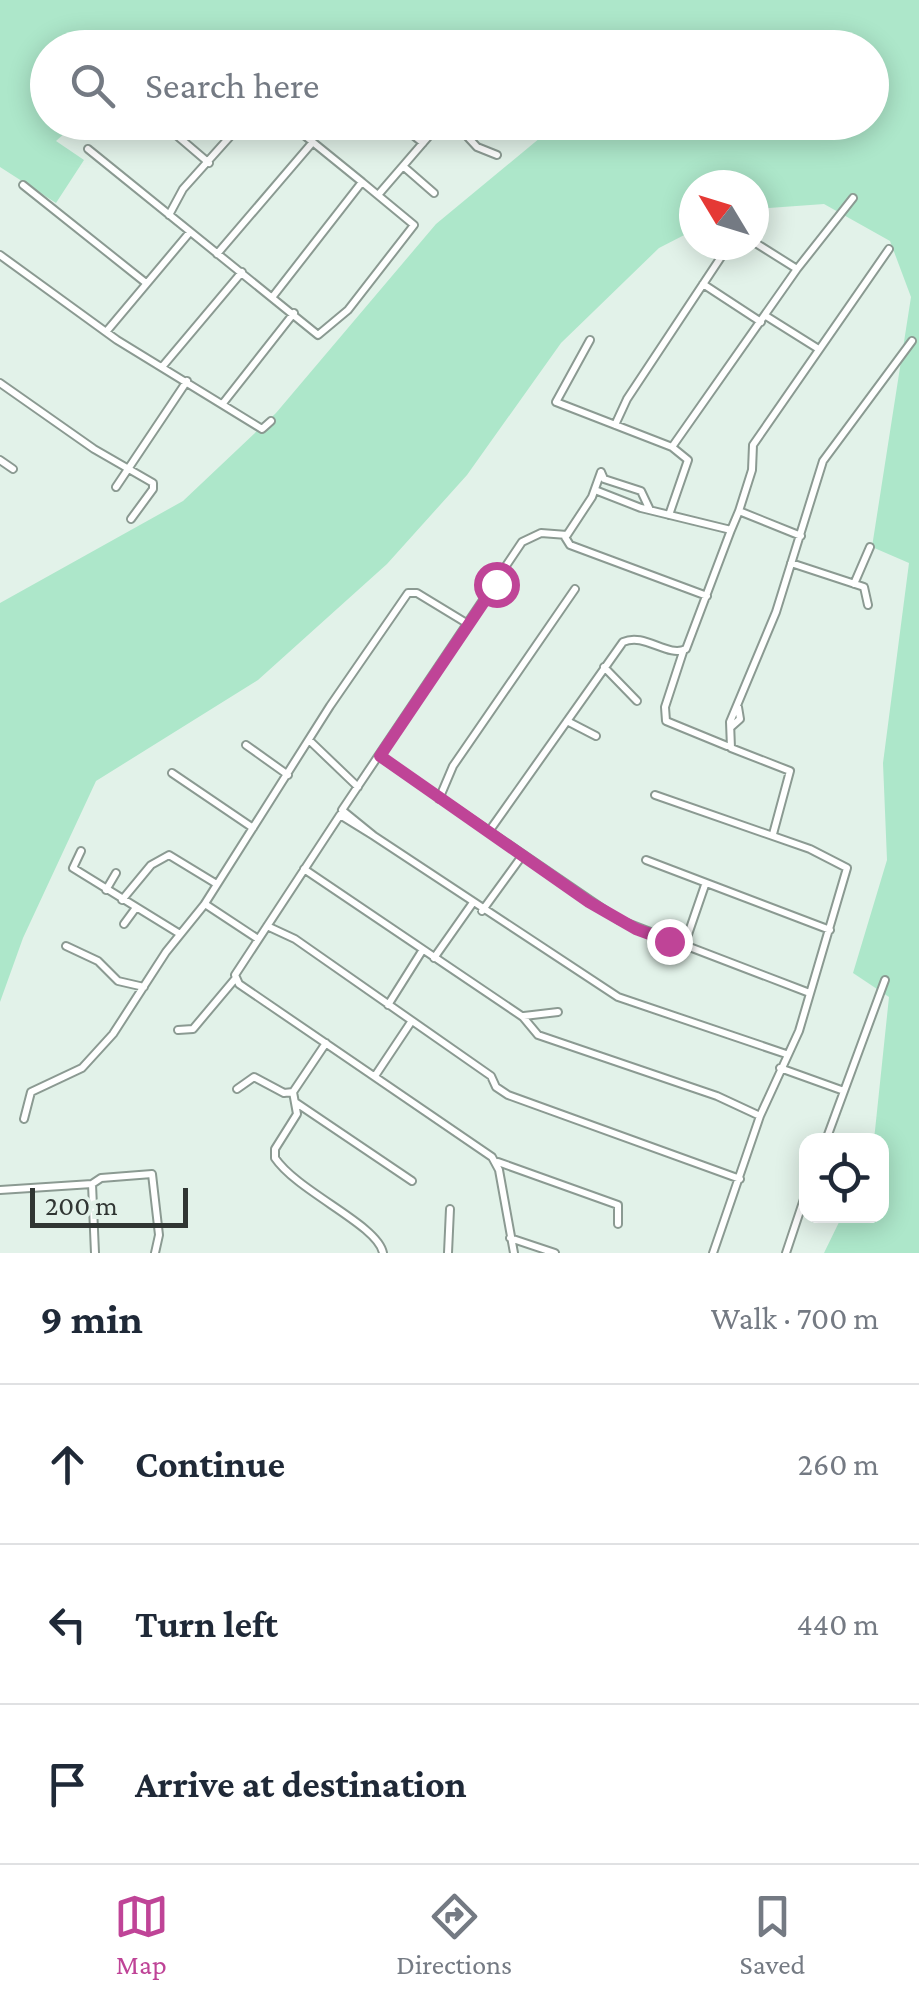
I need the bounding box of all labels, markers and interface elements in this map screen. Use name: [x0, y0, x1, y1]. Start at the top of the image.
search box: [30, 30, 889, 140]
icon: search: [65, 58, 120, 113]
text: Search here: [145, 64, 319, 106]
north arrow: [679, 170, 769, 260]
route start: [474, 562, 520, 608]
route end: [647, 919, 693, 965]
map controls: [799, 1133, 889, 1223]
button: locate: [799, 1133, 889, 1223]
scale bar: [30, 1183, 188, 1228]
text: 200 m: [45, 1190, 118, 1221]
text: 9 min: [40, 1295, 143, 1342]
text: Walk · 700 m: [711, 1300, 879, 1336]
icon: ahead: [40, 1437, 95, 1492]
text: Continue: [135, 1443, 285, 1485]
text: 260 m: [798, 1446, 879, 1482]
icon: left: [40, 1597, 95, 1652]
text: Turn left: [135, 1603, 278, 1645]
text: 440 m: [797, 1606, 879, 1642]
icon: arrive: [40, 1757, 95, 1812]
text: Arrive at destination: [135, 1763, 467, 1805]
tab: Map: [114, 1889, 169, 1980]
tab: Directions: [396, 1889, 512, 1980]
tab: Saved: [740, 1889, 805, 1980]

